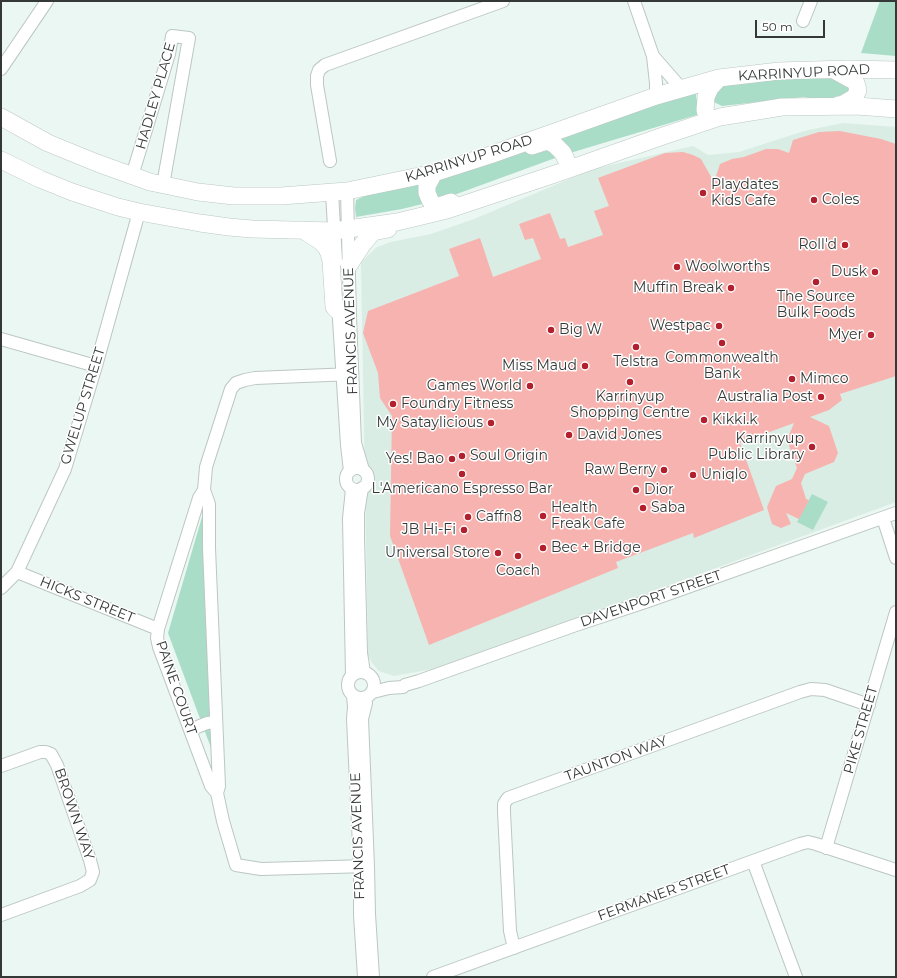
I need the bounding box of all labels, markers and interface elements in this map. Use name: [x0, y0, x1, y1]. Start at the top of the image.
scale bar: [757, 12, 827, 38]
text: 50 m: [762, 19, 793, 34]
street label: HADLEY PLACE: [133, 41, 179, 151]
street label: KARRINYUP ROAD: [738, 61, 870, 85]
street label: KARRINYUP ROAD: [403, 132, 535, 186]
place label: Playdates Kids Cafe: [711, 177, 779, 210]
marker: Playdates Kids Cafe: [698, 188, 708, 198]
place label: Coles: [822, 192, 859, 208]
marker: Coles: [809, 195, 819, 205]
place label: Roll'd: [798, 237, 837, 253]
marker: Roll'd: [840, 240, 850, 250]
place label: Woolworths: [685, 259, 770, 275]
marker: Woolworths: [672, 262, 682, 272]
place label: Dusk: [831, 264, 867, 280]
street label: FRANCIS AVENUE: [340, 267, 362, 395]
marker: Dusk: [870, 267, 880, 277]
marker: The Source Bulk Foods: [811, 277, 821, 287]
place label: Muffin Break: [633, 280, 723, 296]
marker: Muffin Break: [726, 283, 736, 293]
place label: The Source Bulk Foods: [777, 289, 855, 322]
place label: Westpac: [650, 318, 711, 334]
marker: Westpac: [714, 321, 724, 331]
place label: Big W: [559, 322, 602, 338]
marker: Big W: [546, 325, 556, 335]
place label: Myer: [828, 327, 863, 343]
marker: Myer: [866, 330, 876, 340]
marker: Commonwealth Bank: [717, 338, 727, 348]
marker: Telstra: [631, 342, 641, 352]
street label: GWELUP STREET: [57, 345, 109, 467]
place label: Commonwealth Bank: [665, 350, 779, 382]
place label: Telstra: [613, 354, 659, 370]
place label: Miss Maud: [502, 358, 577, 374]
marker: Miss Maud: [580, 361, 590, 371]
place label: Mimco: [800, 371, 849, 387]
marker: Mimco: [787, 374, 797, 384]
marker: Karrinyup Shopping Centre: [625, 377, 635, 387]
place label: Games World: [427, 378, 522, 394]
marker: Games World: [525, 381, 535, 391]
place label: Karrinyup Shopping Centre: [570, 389, 690, 422]
place label: Australia Post: [717, 389, 813, 405]
marker: Australia Post: [816, 392, 826, 402]
place label: Foundry Fitness: [401, 396, 513, 412]
marker: Foundry Fitness: [388, 399, 398, 409]
place label: Kikki.k: [712, 412, 758, 428]
place label: My Sataylicious: [376, 415, 483, 431]
marker: Kikki.k: [699, 415, 709, 425]
marker: My Sataylicious: [486, 418, 496, 428]
place label: David Jones: [577, 427, 662, 443]
marker: David Jones: [564, 430, 574, 440]
place label: Karrinyup Public Library: [708, 431, 804, 464]
marker: Karrinyup Public Library: [807, 442, 817, 452]
place label: Soul Origin: [470, 448, 548, 464]
place label: Yes! Bao: [386, 451, 444, 467]
marker: Soul Origin: [457, 451, 467, 461]
marker: Yes! Bao: [447, 454, 457, 464]
place label: Raw Berry: [584, 462, 656, 478]
marker: Raw Berry: [659, 465, 669, 475]
place label: Uniqlo: [701, 467, 747, 483]
marker: L'Americano Espresso Bar: [457, 469, 467, 479]
marker: Uniqlo: [688, 470, 698, 480]
place label: L'Americano Espresso Bar: [371, 481, 553, 497]
place label: Dior: [644, 482, 674, 498]
marker: Dior: [631, 485, 641, 495]
place label: Health Freak Cafe: [551, 500, 625, 532]
place label: Saba: [651, 500, 686, 516]
marker: Saba: [638, 503, 648, 513]
place label: Caffn8: [476, 509, 522, 525]
marker: Health Freak Cafe: [538, 511, 548, 521]
marker: Caffn8: [463, 512, 473, 522]
place label: JB Hi-Fi: [402, 522, 456, 538]
marker: JB Hi-Fi: [459, 525, 469, 535]
place label: Bec + Bridge: [551, 540, 641, 556]
marker: Bec + Bridge: [538, 543, 548, 553]
place label: Universal Store: [385, 545, 490, 561]
marker: Universal Store: [493, 548, 503, 558]
marker: Coach: [513, 551, 523, 561]
place label: Coach: [496, 563, 540, 579]
street label: DAVENPORT STREET: [578, 567, 724, 631]
street label: HICKS STREET: [37, 573, 137, 627]
street label: PAINE COURT: [152, 639, 200, 737]
street label: PIKE STREET: [840, 684, 882, 776]
street label: TAUNTON WAY: [562, 733, 670, 785]
street label: BROWN WAY: [50, 766, 98, 862]
street label: FRANCIS AVENUE: [347, 772, 369, 900]
street label: FERMANER STREET: [595, 861, 733, 925]

